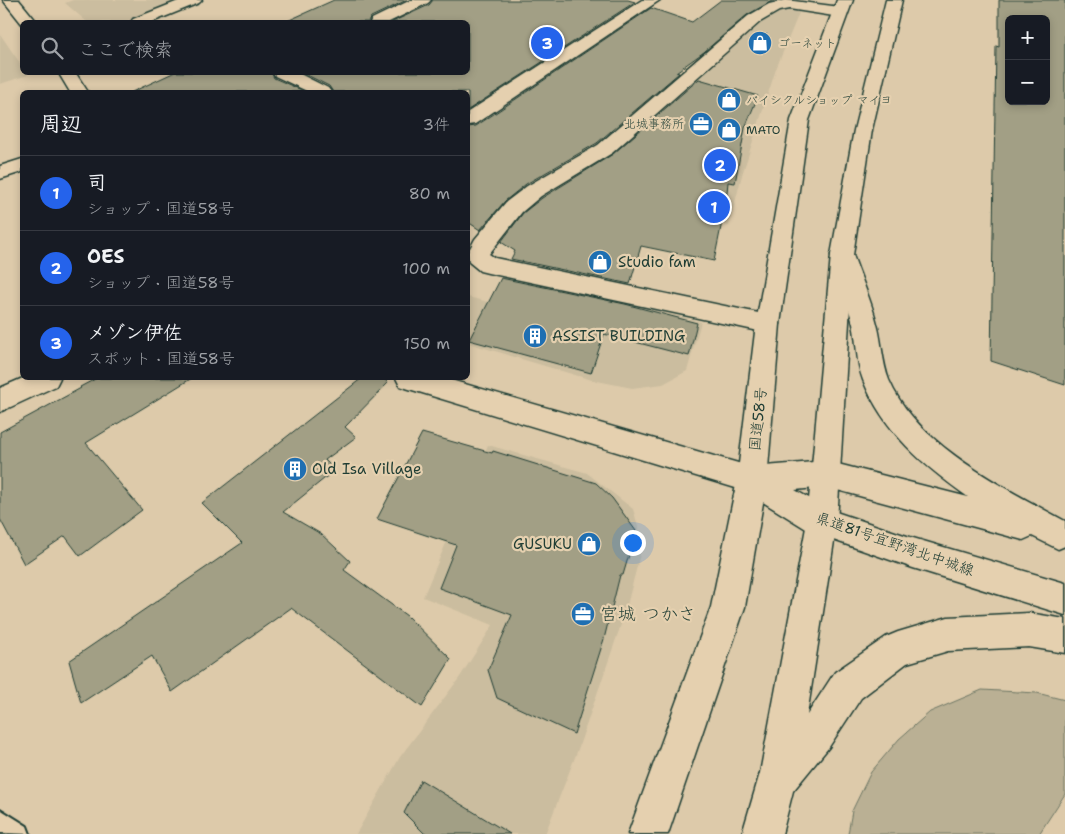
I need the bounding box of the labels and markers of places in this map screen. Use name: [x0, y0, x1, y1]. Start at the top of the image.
pin: 3: [531, 24, 563, 62]
shop icon: ゴーネット: [747, 30, 773, 56]
place label: ゴーネット: [778, 35, 837, 51]
shop icon: バイシクルショップ マイヨ: [716, 87, 742, 113]
place label: バイシクルショップ マイヨ: [746, 92, 892, 108]
office icon: 北城事務所: [688, 111, 714, 137]
place label: 北城事務所: [624, 116, 684, 132]
shop icon: MATO: [716, 117, 742, 143]
place label: MATO: [746, 122, 780, 138]
pin: 2: [704, 146, 736, 184]
pin: 1: [698, 188, 730, 226]
shop icon: Studio fam: [587, 249, 613, 275]
place label: Studio fam: [618, 252, 696, 272]
building icon: ASSIST BUILDING: [522, 323, 548, 349]
place label: ASSIST BUILDING: [552, 326, 685, 346]
building icon: Old Isa Village: [282, 456, 308, 482]
place label: Old Isa Village: [312, 459, 422, 479]
shop icon: GUSUKU: [576, 531, 602, 557]
place label: GUSUKU: [513, 534, 572, 554]
office icon: 宮城 つかさ: [570, 601, 596, 627]
place label: 宮城 つかさ: [600, 602, 696, 626]

